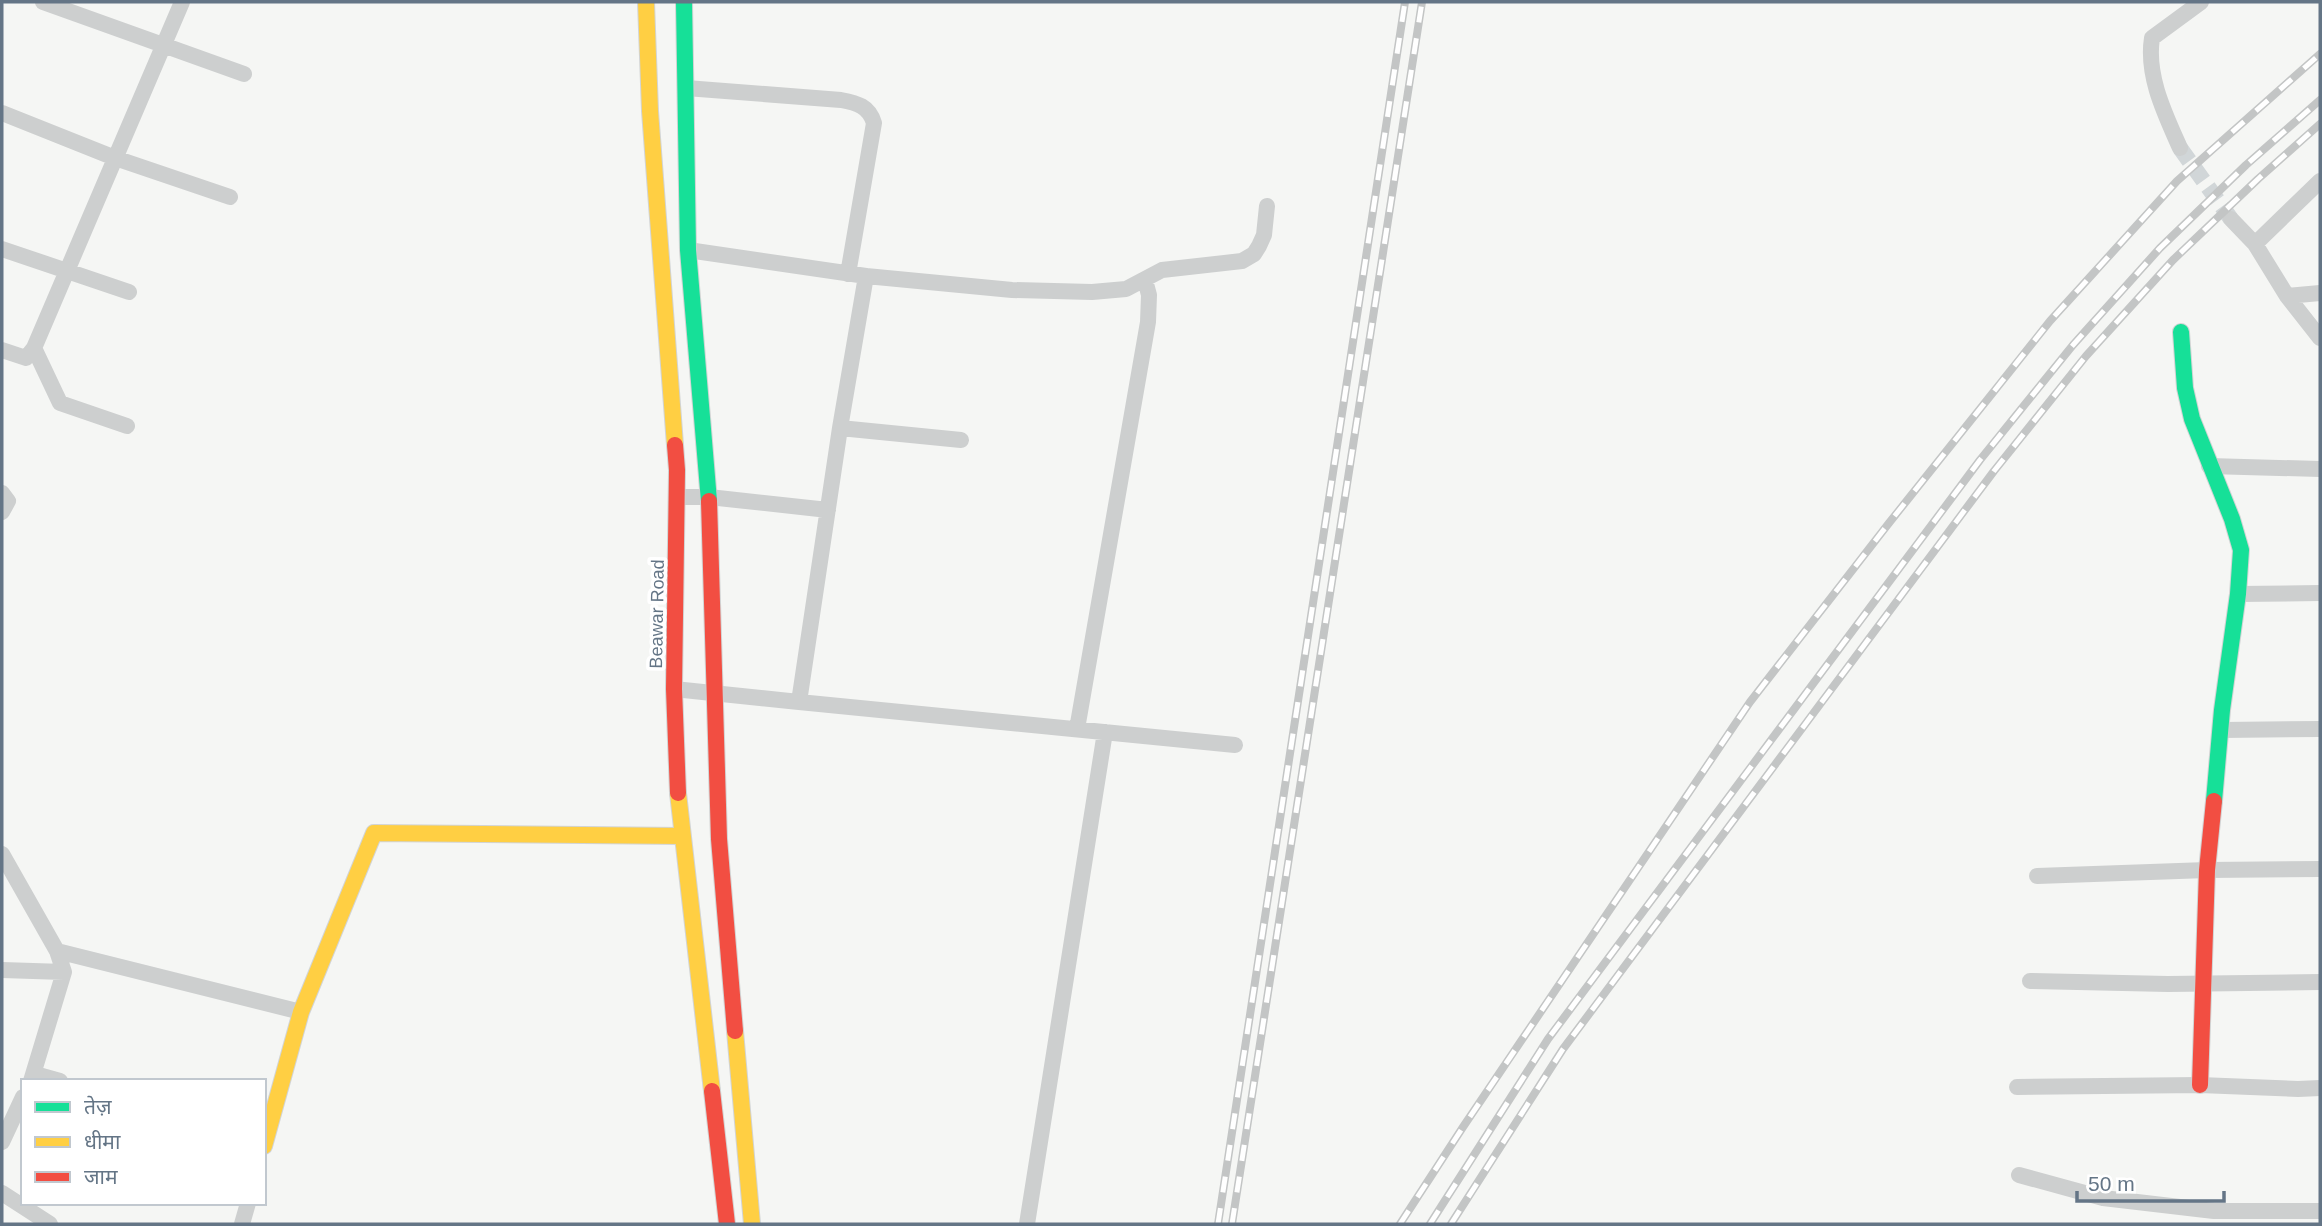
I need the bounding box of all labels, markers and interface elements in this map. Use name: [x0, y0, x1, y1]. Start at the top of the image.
street label: Beawar Road: [646, 559, 668, 669]
legend: [21, 1079, 266, 1205]
text: तेज़: [84, 1095, 112, 1118]
text: धीमा: [84, 1130, 121, 1153]
scale bar: [2077, 1160, 2224, 1204]
text: जाम: [84, 1165, 118, 1188]
text: 50 m: [2088, 1172, 2135, 1195]

